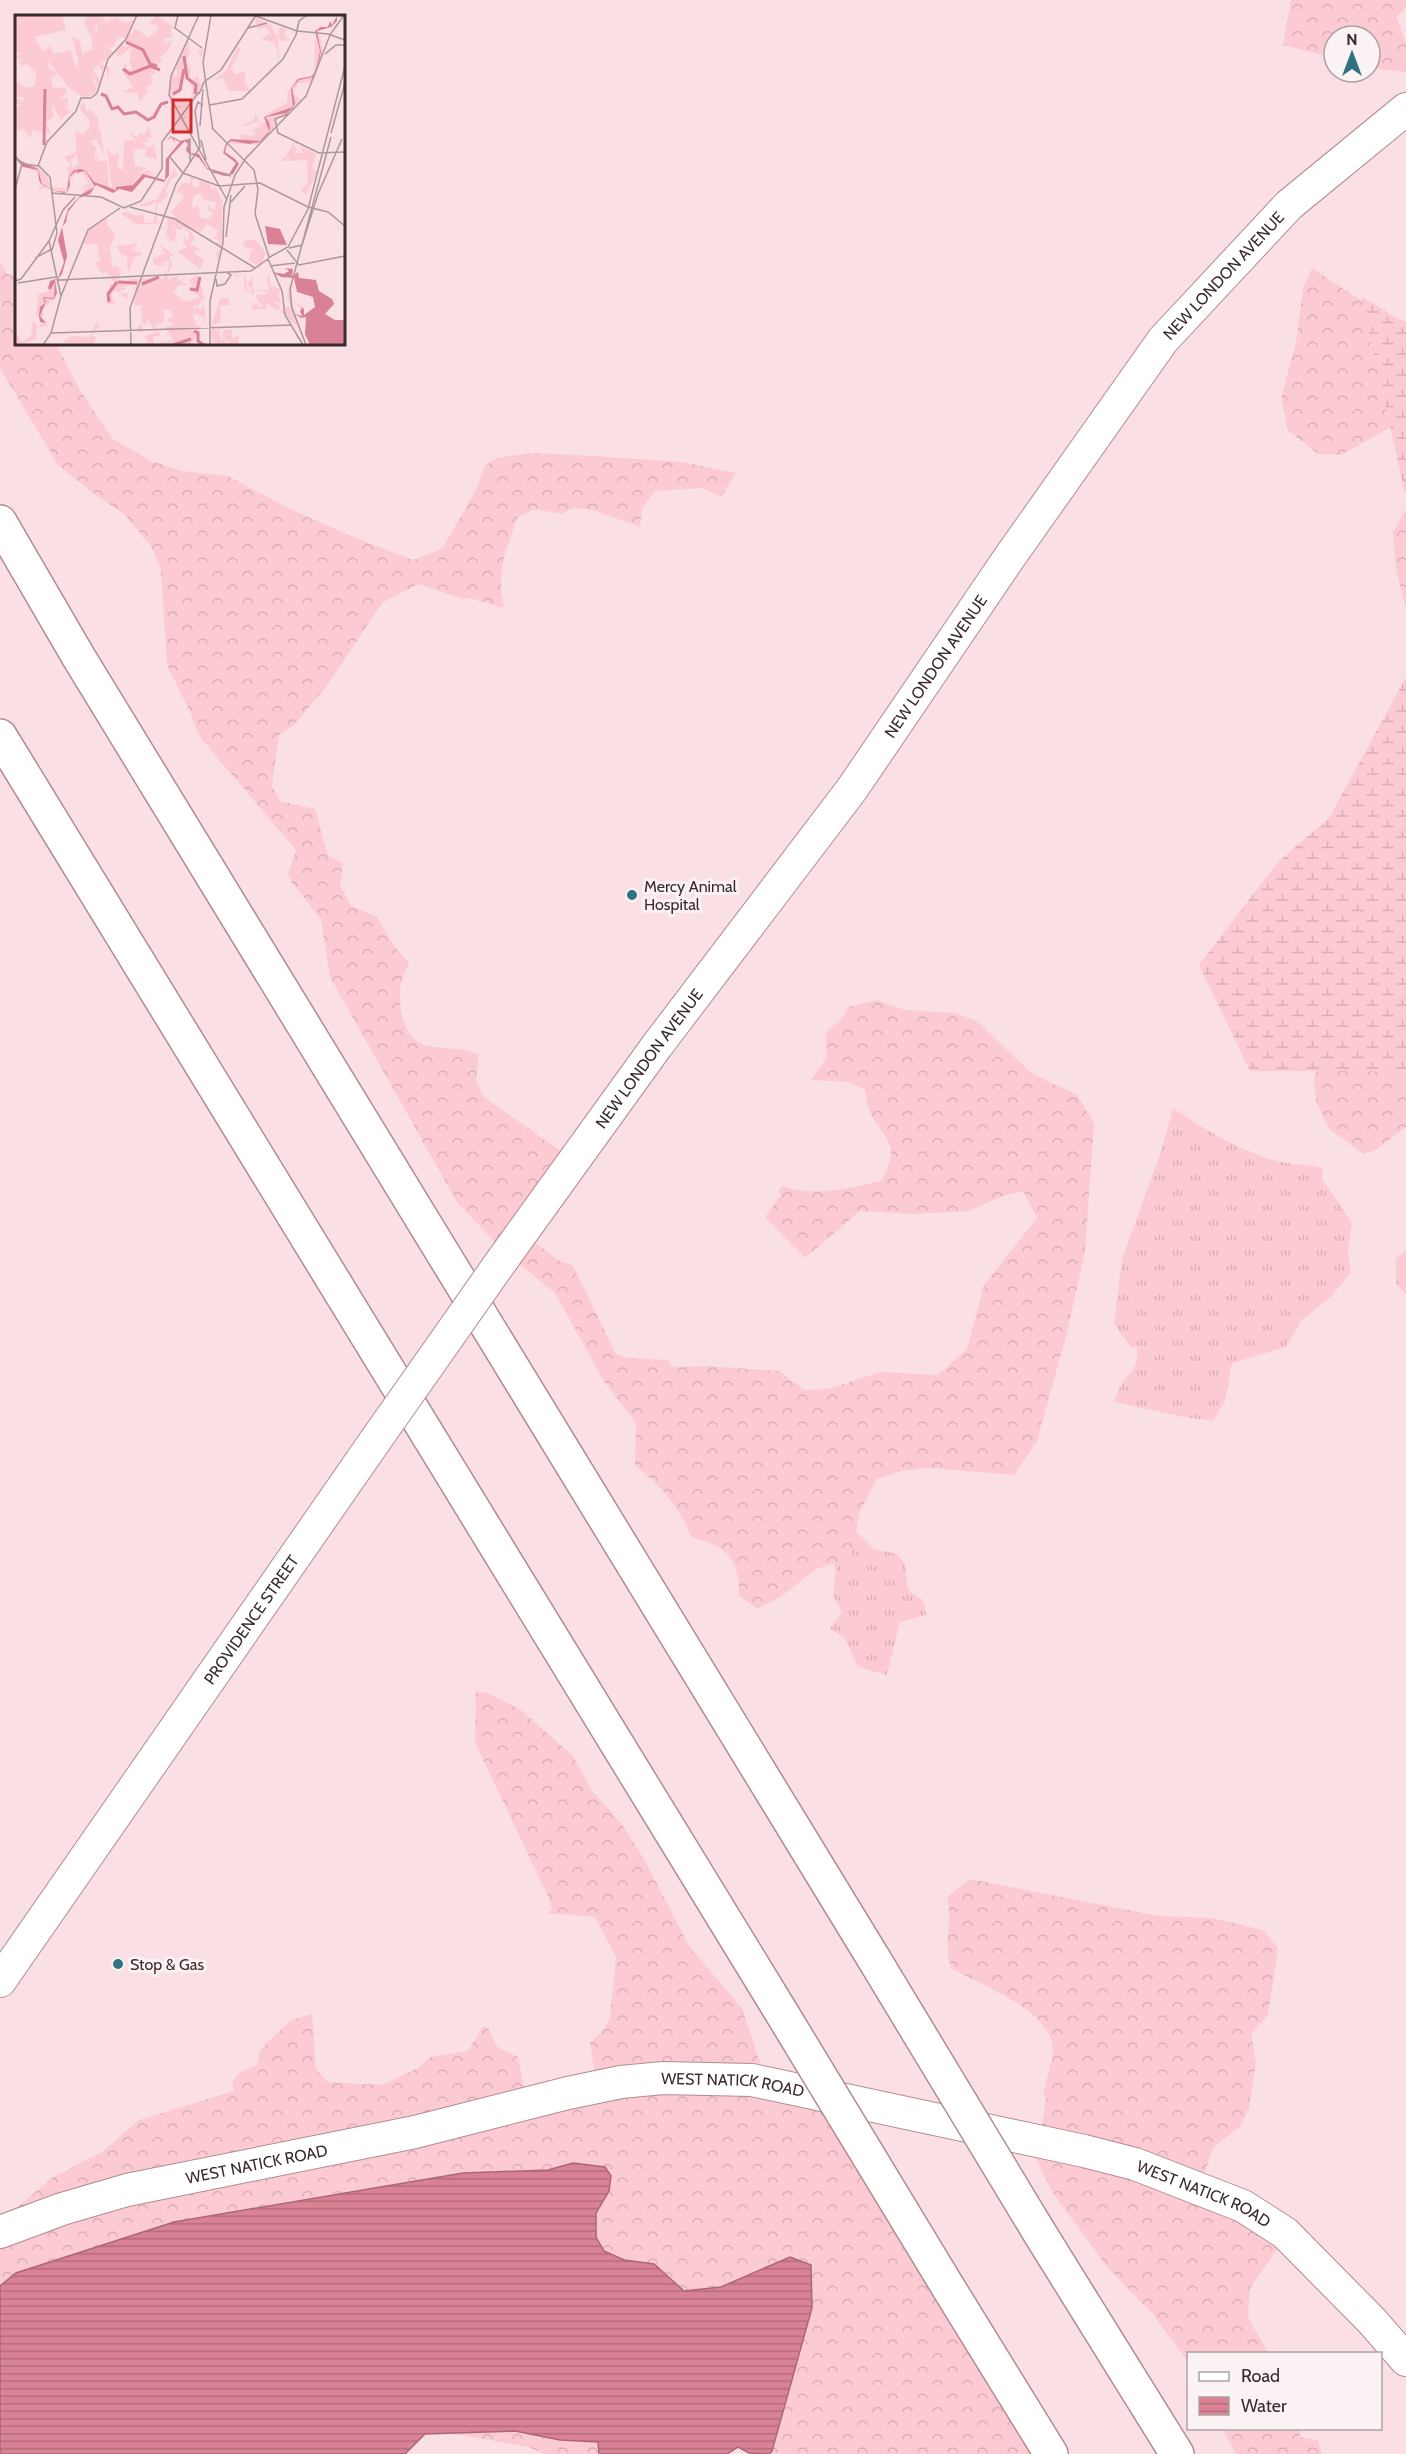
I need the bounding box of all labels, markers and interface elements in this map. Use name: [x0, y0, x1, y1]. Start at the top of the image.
inset map: [15, 15, 345, 345]
north arrow: [1322, 24, 1382, 84]
text: N: [1346, 30, 1358, 49]
street label: NEW LONDON AVENUE: [1159, 207, 1288, 343]
street label: NEW LONDON AVENUE: [880, 591, 991, 741]
place label: Mercy Animal Hospital: [644, 877, 737, 914]
marker: Mercy Animal Hospital: [625, 888, 639, 902]
street label: NEW LONDON AVENUE: [591, 985, 706, 1132]
street label: PROVIDENCE STREET: [200, 1551, 303, 1688]
place label: Stop & Gas: [130, 1955, 205, 1974]
marker: Stop & Gas: [111, 1957, 125, 1971]
street label: WEST NATICK ROAD: [661, 2068, 806, 2100]
street label: WEST NATICK ROAD: [184, 2140, 329, 2187]
street label: WEST NATICK ROAD: [1134, 2156, 1274, 2231]
legend: [1187, 2352, 1382, 2430]
text: Road: [1241, 2365, 1280, 2387]
text: Water: [1241, 2395, 1287, 2417]

